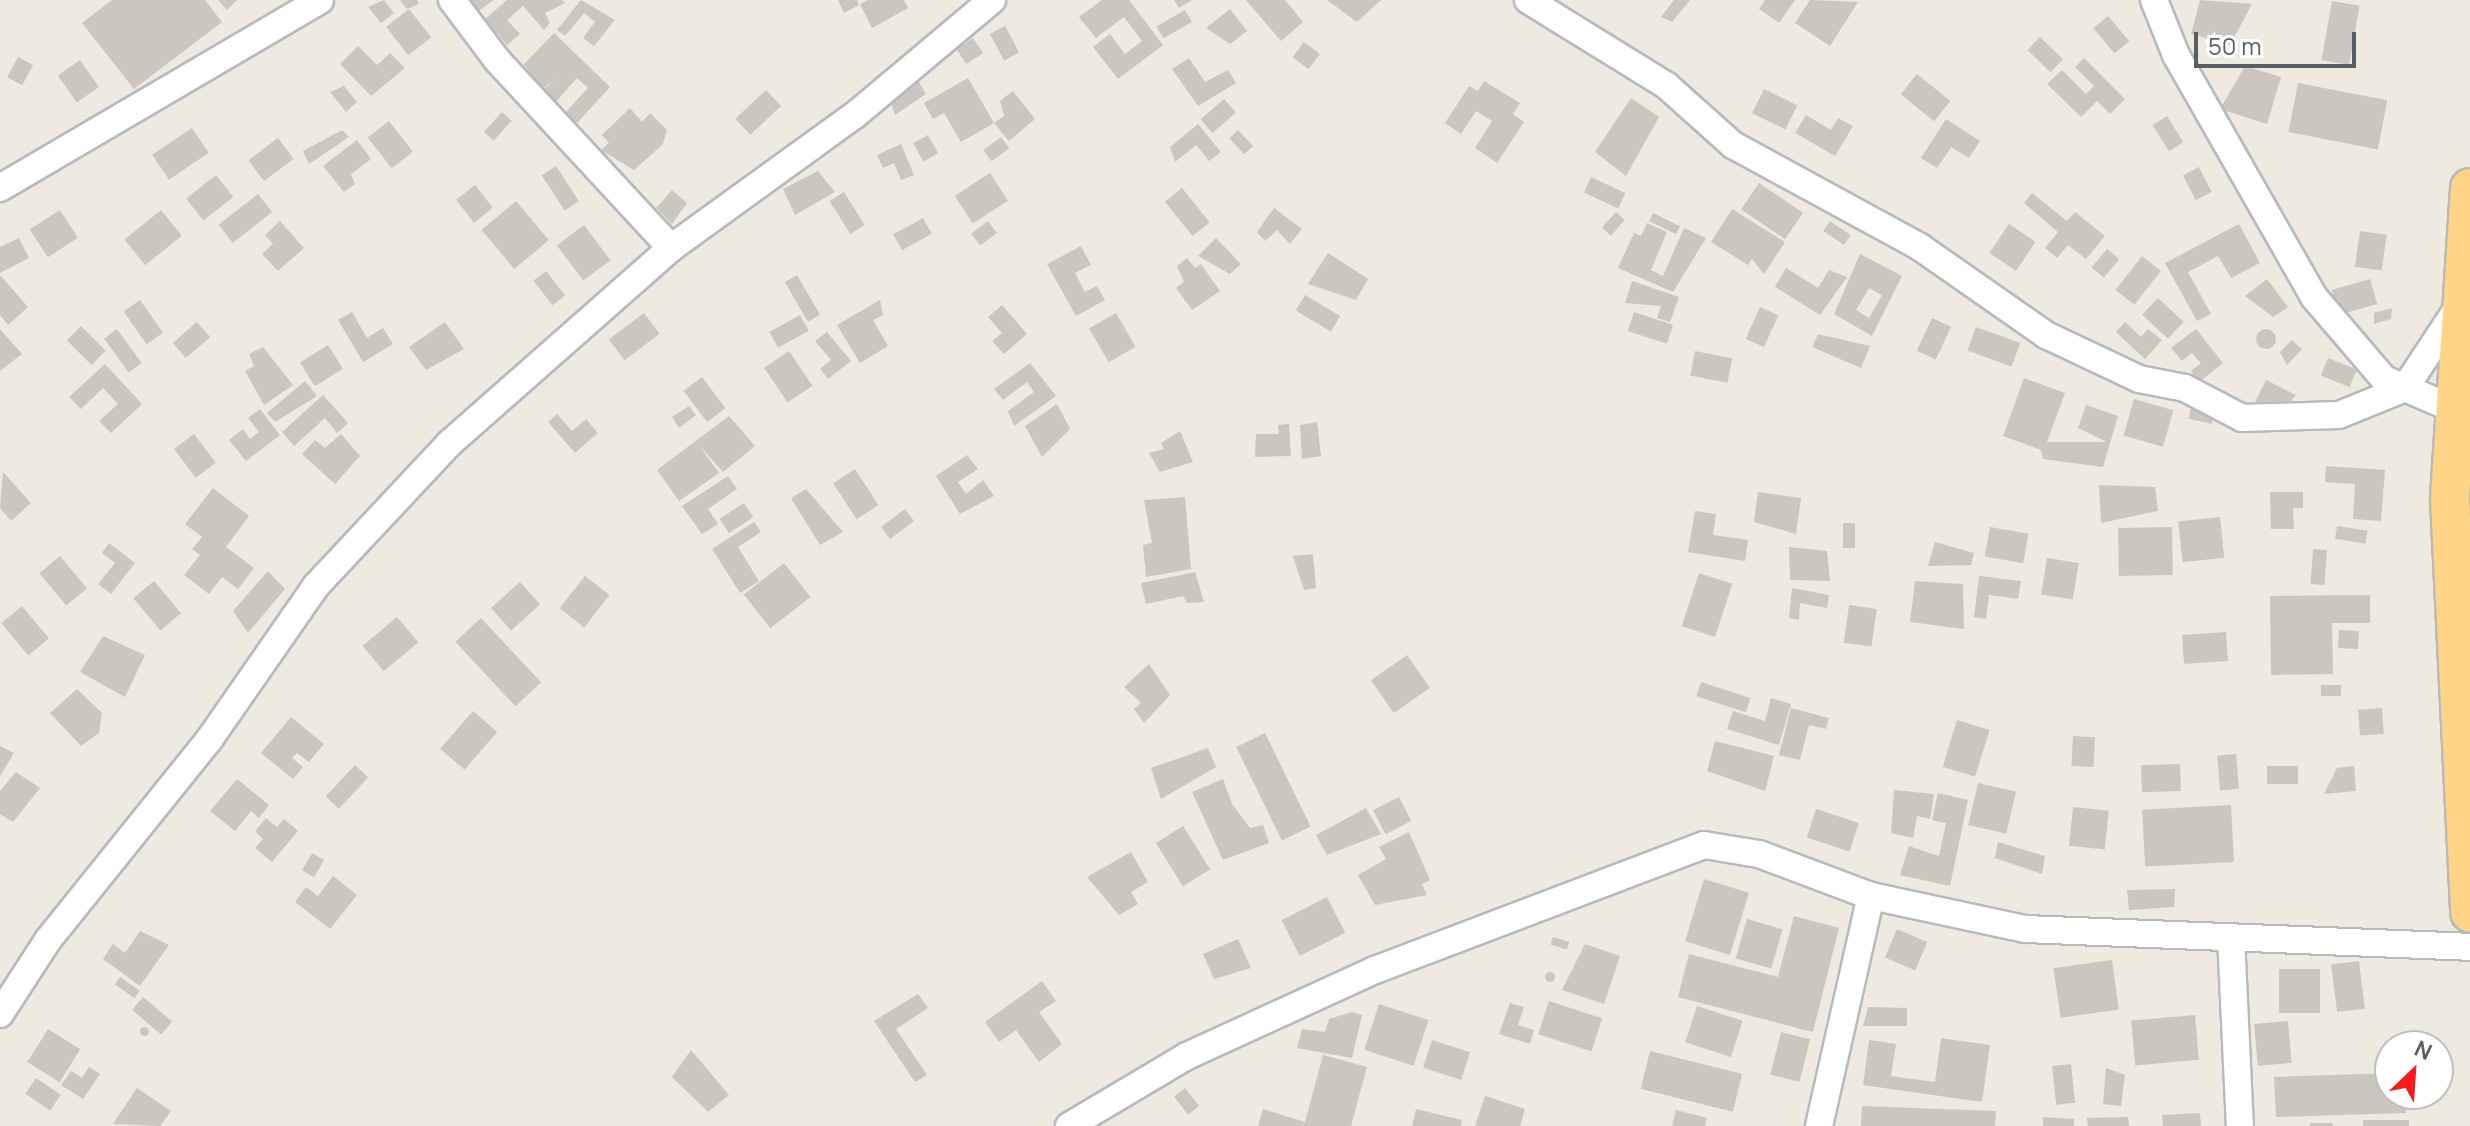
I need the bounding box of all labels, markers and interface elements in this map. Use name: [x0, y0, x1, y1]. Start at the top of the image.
scale bar: [2198, 16, 2360, 66]
text: 50 m: [2208, 29, 2262, 62]
north arrow: [2374, 1030, 2454, 1110]
text: N: [2410, 1033, 2437, 1067]

